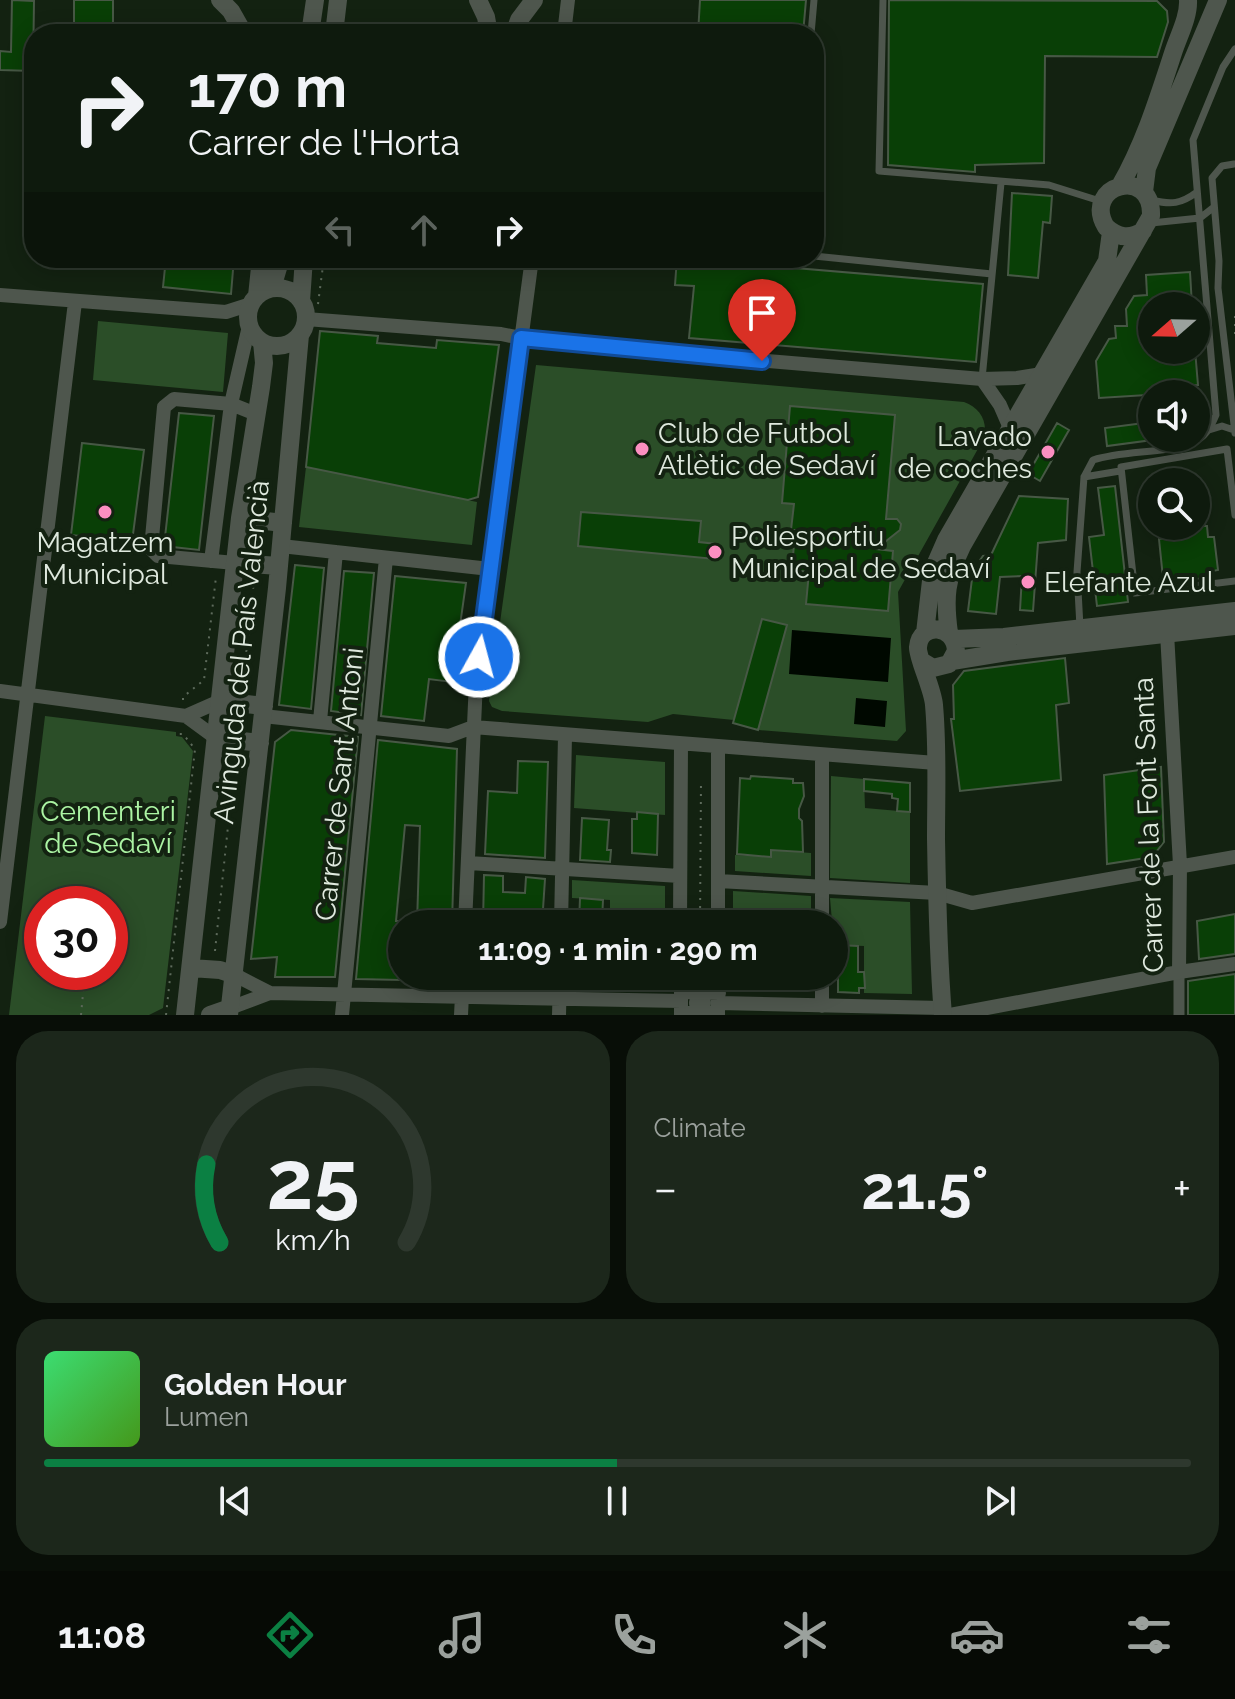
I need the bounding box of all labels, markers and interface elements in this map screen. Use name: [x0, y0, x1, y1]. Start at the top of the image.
text: 170 m: [188, 54, 347, 120]
icon: right: [56, 56, 160, 160]
text: Carrer de l'Horta: [188, 121, 460, 163]
icon: left: [318, 208, 362, 252]
icon: ahead: [402, 208, 446, 252]
icon: right: [486, 208, 530, 252]
pin: [728, 279, 796, 361]
icon: arrive: [740, 291, 784, 335]
north arrow: [1138, 292, 1210, 364]
map controls: [1138, 292, 1210, 540]
button: sound: [1138, 380, 1210, 452]
place label: Club de Futbol Atlètic de Sedaví: [658, 417, 876, 482]
place label: Lavado de coches: [897, 420, 1032, 485]
marker: Club de Futbol Atlètic de Sedaví: [633, 440, 651, 458]
marker: Lavado de coches: [1039, 443, 1057, 461]
button: search: [1138, 468, 1210, 540]
street label: Avinguda del País Valencià: [207, 479, 276, 825]
marker: Magatzem Municipal: [96, 503, 114, 521]
place label: Poliesportiu Municipal de Sedaví: [731, 520, 991, 585]
place label: Magatzem Municipal: [36, 526, 174, 591]
marker: Poliesportiu Municipal de Sedaví: [706, 543, 724, 561]
place label: Elefante Azul: [1044, 566, 1215, 599]
marker: Elefante Azul: [1019, 573, 1037, 591]
position arrow: [437, 615, 521, 699]
street label: Carrer de Sant Antoni: [309, 646, 370, 922]
street label: Carrer de la Font Santa: [1127, 677, 1170, 973]
park label: Cementeri de Sedaví: [40, 795, 176, 860]
speed limit sign: 30: [24, 886, 128, 990]
text: 11:09 · 1 min · 290 m: [478, 932, 758, 967]
text: Climate: [654, 1113, 746, 1143]
text: 25: [266, 1131, 359, 1228]
text: 21.5°: [861, 1153, 989, 1223]
text: −: [654, 1163, 677, 1214]
text: +: [1173, 1163, 1191, 1214]
text: km/h: [275, 1223, 350, 1257]
text: Golden Hour: [164, 1367, 347, 1402]
text: Lumen: [164, 1402, 249, 1432]
icon: previous: [213, 1479, 257, 1523]
icon: pause: [595, 1479, 639, 1523]
icon: next: [978, 1479, 1022, 1523]
icon: directions: [262, 1607, 318, 1663]
icon: music: [434, 1607, 490, 1663]
icon: phone: [606, 1607, 662, 1663]
icon: climate: [777, 1607, 833, 1663]
icon: car: [949, 1607, 1005, 1663]
icon: filters: [1121, 1607, 1177, 1663]
text: 11:08: [58, 1614, 146, 1656]

